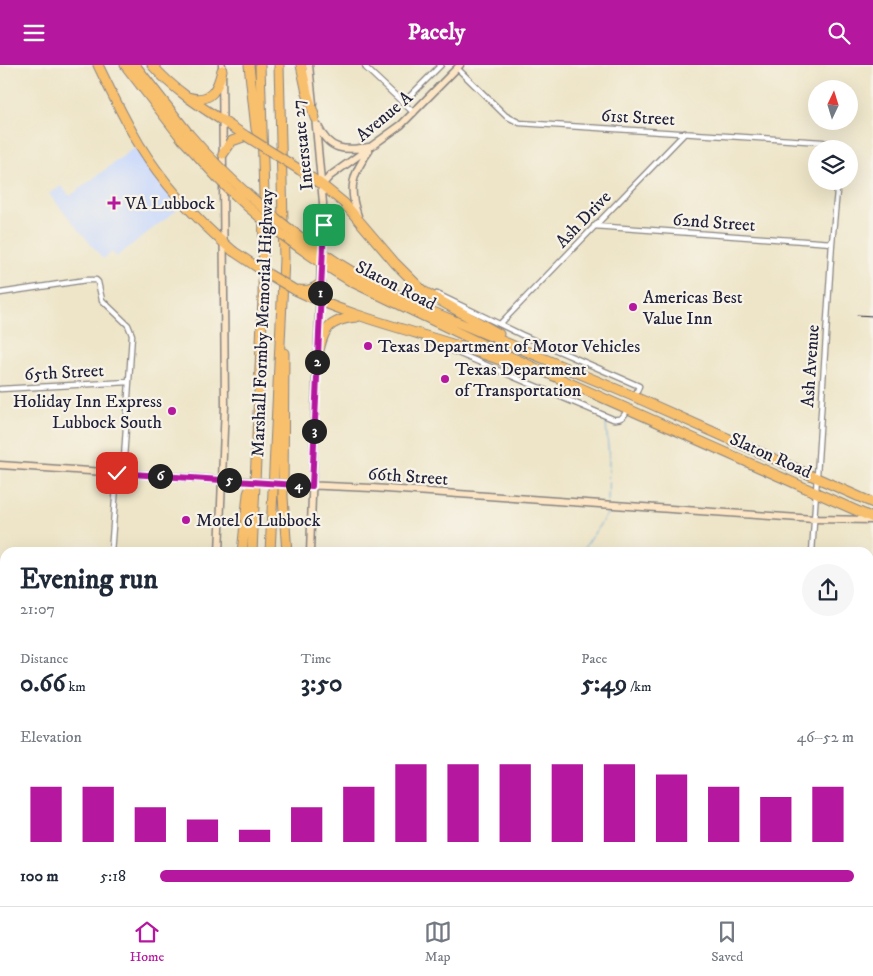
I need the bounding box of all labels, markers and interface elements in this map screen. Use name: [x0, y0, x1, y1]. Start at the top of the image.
icon: menu: [20, 19, 48, 47]
text: Pacely: [408, 19, 465, 46]
icon: search: [825, 19, 853, 47]
north arrow: [808, 80, 858, 130]
map controls: [808, 80, 858, 190]
street label: Avenue A: [352, 86, 418, 147]
street label: Interstate 27: [287, 98, 319, 191]
street label: 61st Street: [600, 105, 676, 131]
button: layers: [808, 140, 858, 190]
street label: Ash Drive: [551, 187, 616, 253]
street label: Marshall Formby Memorial Highway: [247, 188, 279, 457]
place label: VA Lubbock: [124, 193, 215, 215]
marker: VA Lubbock: [107, 196, 121, 210]
pin: [303, 204, 345, 246]
street label: 62nd Street: [672, 209, 756, 237]
icon: arrive: [310, 211, 338, 239]
street label: Slaton Road: [352, 256, 440, 316]
pin: 1: [308, 281, 332, 305]
text: 1: [318, 284, 323, 302]
place label: Americas Best Value Inn: [642, 287, 743, 330]
marker: Americas Best Value Inn: [627, 301, 639, 313]
street label: Ash Avenue: [797, 324, 825, 408]
place label: Texas Department of Motor Vehicles: [378, 336, 640, 358]
marker: Texas Department of Motor Vehicles: [362, 340, 374, 352]
pin: 2: [304, 349, 330, 375]
text: 2: [314, 353, 321, 371]
place label: Texas Department of Transportation: [455, 359, 587, 402]
street label: 65th Street: [24, 360, 105, 386]
marker: Texas Department of Transportation: [439, 373, 451, 385]
place label: Holiday Inn Express Lubbock South: [13, 391, 163, 434]
marker: Holiday Inn Express Lubbock South: [166, 405, 178, 417]
pin: 3: [302, 419, 326, 443]
text: 3: [312, 422, 317, 440]
street label: Slaton Road: [726, 428, 815, 484]
pin: [96, 452, 138, 494]
icon: check: [103, 459, 131, 487]
pin: 6: [148, 463, 172, 489]
street label: 66th Street: [367, 463, 449, 491]
text: 6: [157, 467, 164, 485]
pin: 5: [216, 467, 242, 493]
text: 5: [226, 471, 233, 489]
pin: 4: [286, 473, 310, 497]
text: 4: [294, 476, 303, 494]
place label: Motel 6 Lubbock: [196, 510, 321, 532]
marker: Motel 6 Lubbock: [180, 514, 192, 526]
text: Evening run: [20, 562, 158, 597]
button: share: [802, 564, 854, 616]
text: 21:07: [20, 599, 55, 619]
text: Distance: [20, 650, 68, 668]
text: Time: [301, 650, 331, 668]
text: Pace: [581, 650, 607, 668]
text: 0.66: [20, 668, 65, 699]
text: 3:50: [301, 668, 342, 699]
text: 5:49: [581, 668, 627, 699]
text: km: [65, 678, 86, 696]
text: /km: [627, 678, 651, 696]
text: Elevation: [20, 727, 82, 747]
text: 46–52 m: [797, 727, 854, 747]
text: 100 m: [20, 866, 59, 886]
text: 5:18: [100, 866, 126, 886]
tab: Home: [130, 918, 164, 966]
tab: Map: [424, 918, 452, 966]
tab: Saved: [711, 918, 743, 966]

